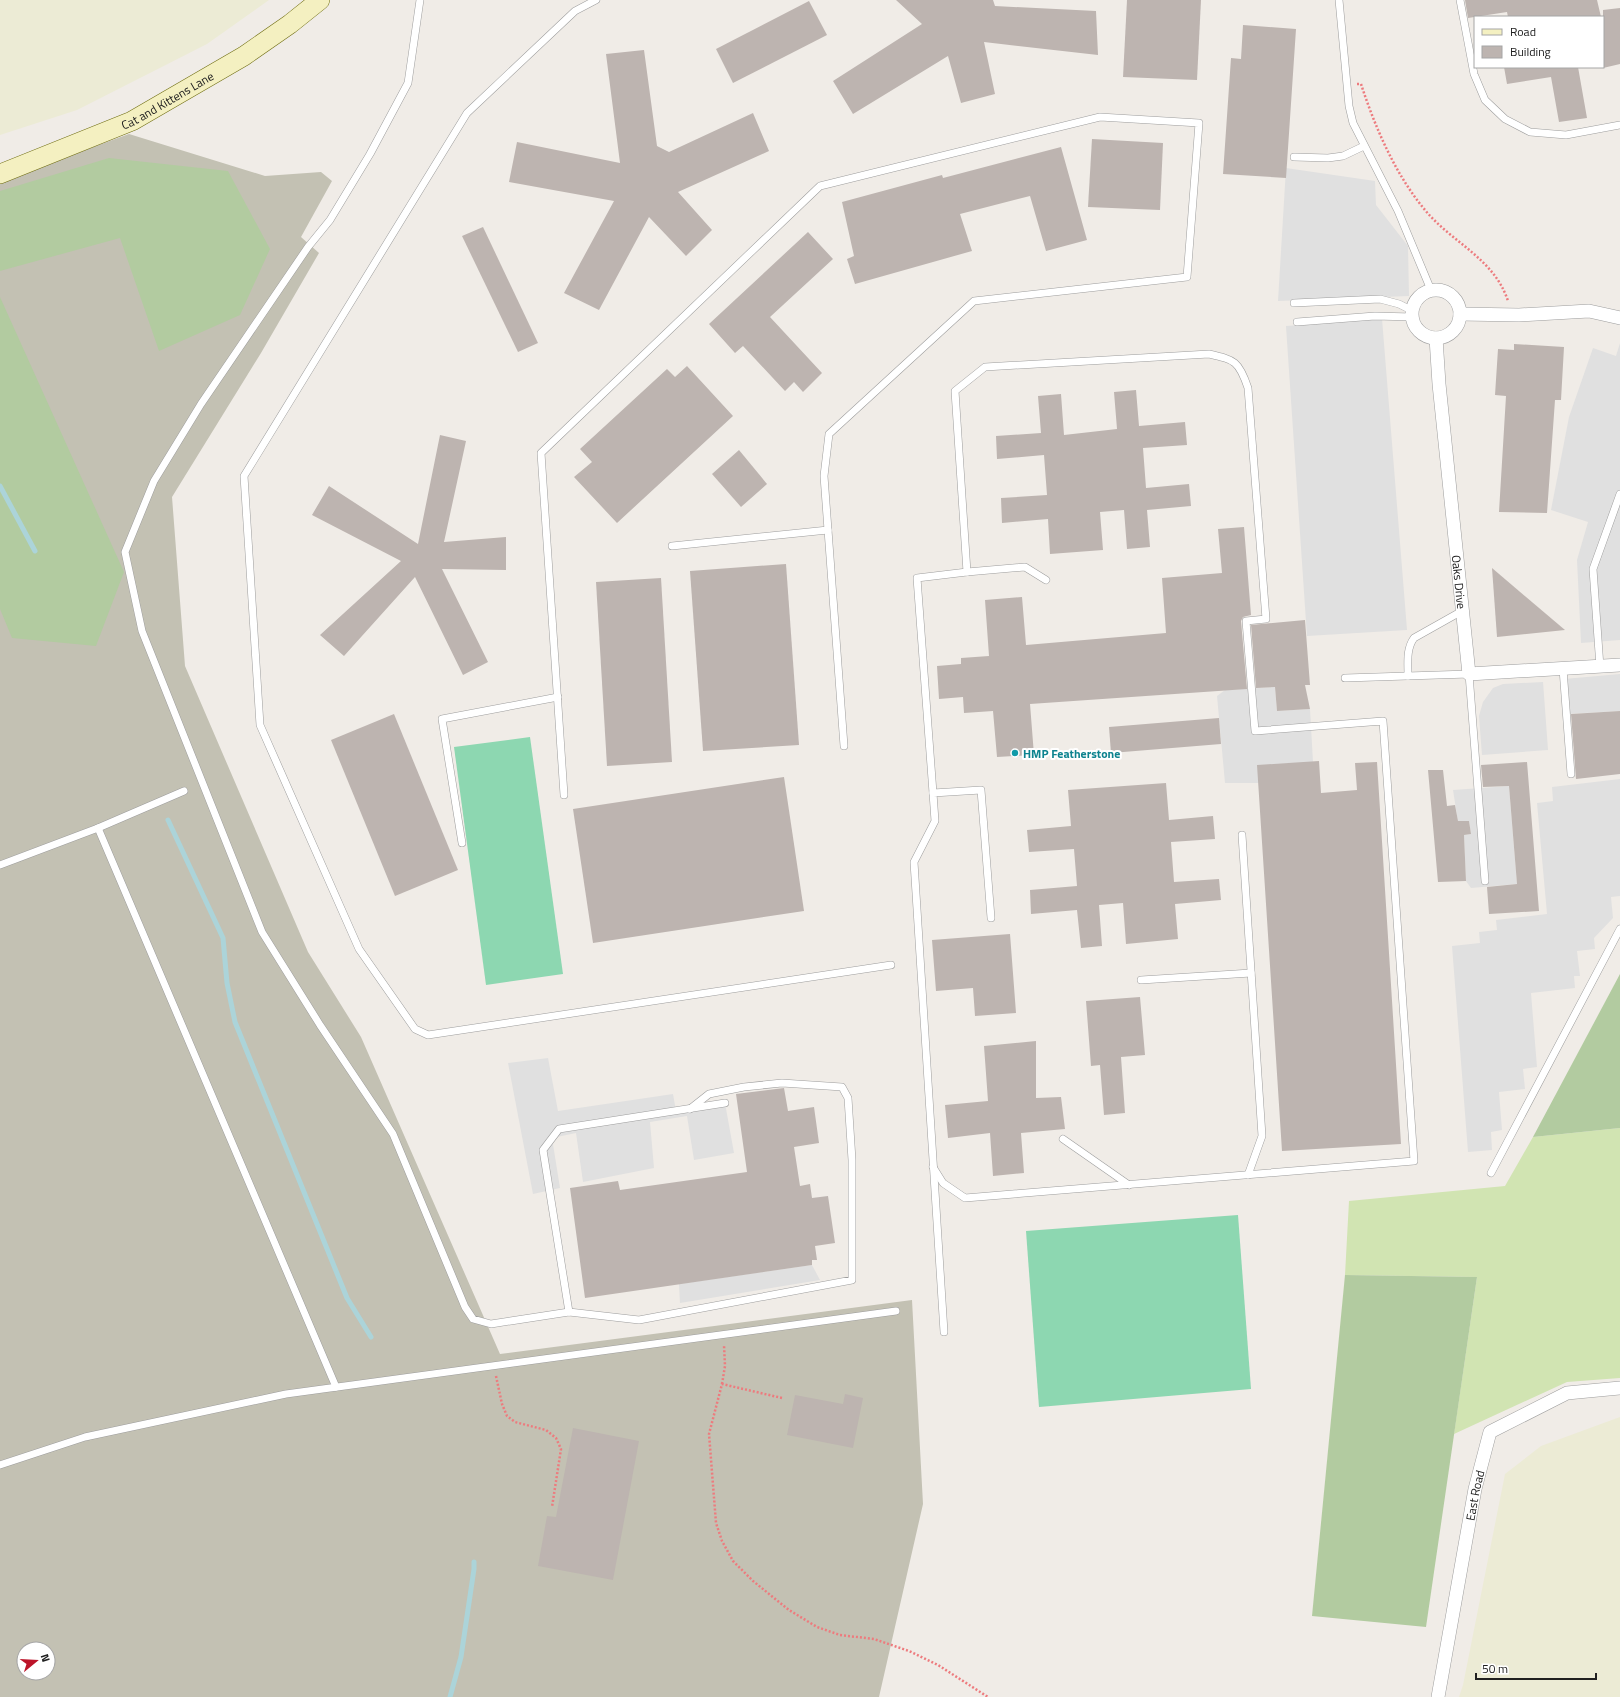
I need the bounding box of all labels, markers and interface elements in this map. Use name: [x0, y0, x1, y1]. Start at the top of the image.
legend: [1474, 16, 1604, 68]
text: Road: [1510, 22, 1536, 41]
text: Building: [1510, 42, 1551, 61]
street label: Cat and Kittens Lane: [118, 66, 217, 134]
street label: Oaks Drive: [1447, 554, 1472, 610]
place label: HMP Featherstone: [1023, 744, 1120, 763]
marker: HMP Featherstone: [1010, 748, 1020, 758]
street label: East Road: [1460, 1468, 1489, 1522]
north arrow: [16, 1641, 56, 1681]
text: N: [37, 1652, 54, 1664]
scale bar: [1476, 1655, 1596, 1681]
text: 50 m: [1482, 1659, 1508, 1678]

